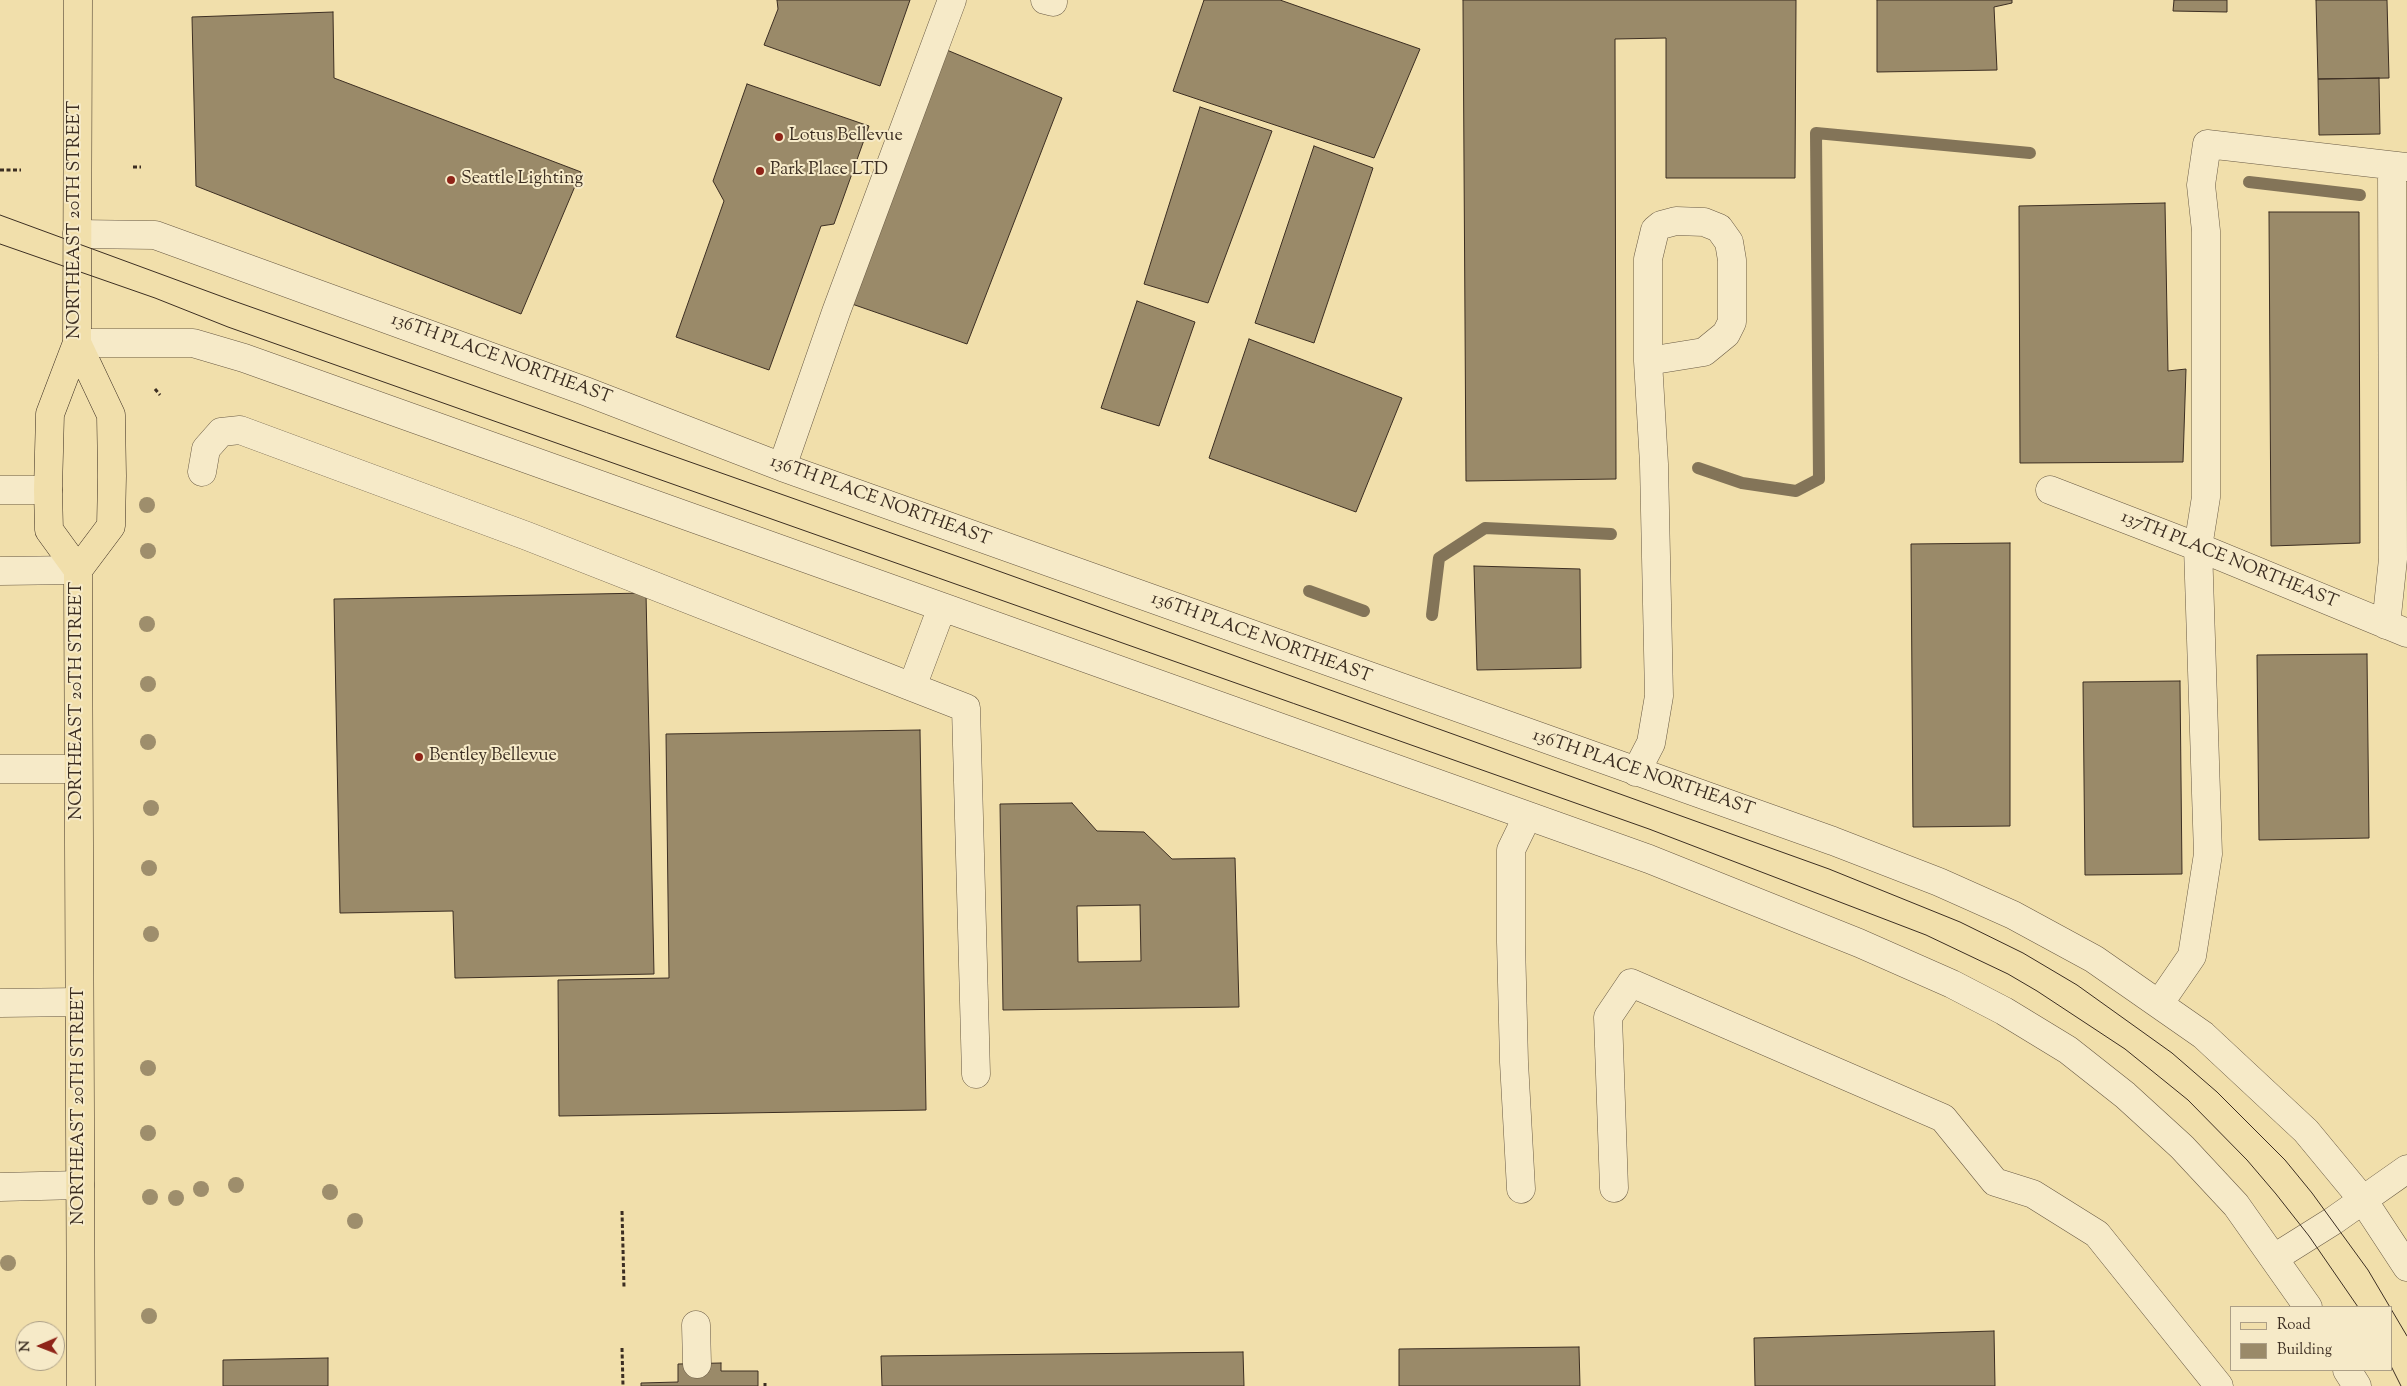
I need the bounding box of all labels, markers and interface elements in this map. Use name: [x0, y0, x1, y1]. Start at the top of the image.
street label: NORTHEAST 20TH STREET: [65, 101, 87, 339]
place label: Lotus Bellevue: [789, 126, 903, 148]
marker: Lotus Bellevue: [773, 131, 785, 143]
place label: Park Place LTD: [770, 160, 888, 182]
marker: Park Place LTD: [754, 165, 766, 177]
place label: Seattle Lighting: [461, 169, 583, 191]
marker: Seattle Lighting: [445, 174, 457, 186]
street label: 136TH PLACE NORTHEAST: [388, 310, 614, 410]
street label: 136TH PLACE NORTHEAST: [767, 452, 993, 552]
street label: 137TH PLACE NORTHEAST: [2117, 508, 2341, 614]
street label: NORTHEAST 20TH STREET: [67, 582, 89, 820]
street label: 136TH PLACE NORTHEAST: [1148, 589, 1374, 689]
street label: 136TH PLACE NORTHEAST: [1529, 726, 1757, 822]
place label: Bentley Bellevue: [429, 746, 557, 768]
marker: Bentley Bellevue: [413, 751, 425, 763]
street label: NORTHEAST 20TH STREET: [69, 987, 91, 1225]
legend: [2230, 1306, 2392, 1371]
text: Road: [2277, 1315, 2311, 1336]
north arrow: [15, 1321, 65, 1371]
text: N: [16, 1340, 36, 1352]
text: Building: [2277, 1340, 2332, 1361]

